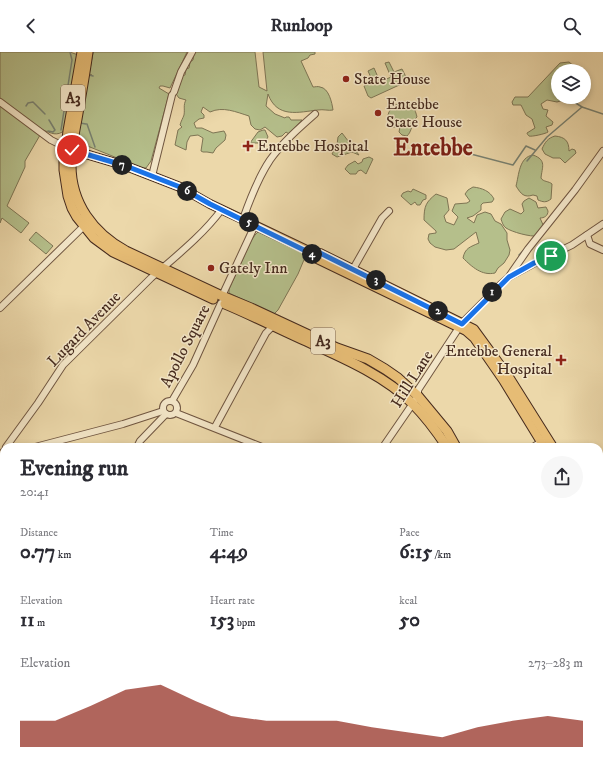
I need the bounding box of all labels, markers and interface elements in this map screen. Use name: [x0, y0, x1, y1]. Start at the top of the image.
icon: back: [20, 15, 42, 37]
text: Runloop: [271, 15, 332, 37]
icon: search: [561, 15, 583, 37]
map controls: [551, 64, 591, 104]
button: layers: [551, 64, 591, 104]
place label: State House: [354, 69, 431, 89]
marker: State House: [341, 74, 351, 84]
road number: A3: [61, 85, 85, 111]
place label: Entebbe State House: [386, 94, 463, 132]
marker: Entebbe State House: [373, 108, 383, 118]
pin: [55, 133, 89, 167]
district label: Entebbe: [393, 133, 473, 163]
place label: Entebbe Hospital: [257, 136, 369, 156]
icon: check: [61, 139, 83, 161]
marker: Entebbe Hospital: [242, 140, 254, 152]
pin: 7: [112, 155, 132, 175]
text: 7: [119, 158, 125, 172]
pin: 6: [177, 181, 197, 201]
text: 6: [184, 184, 190, 198]
pin: 5: [239, 212, 259, 232]
text: 5: [246, 215, 252, 229]
pin: [534, 239, 568, 273]
pin: 4: [302, 244, 322, 264]
icon: arrive: [540, 245, 562, 267]
text: 4: [309, 247, 315, 261]
place label: Gately Inn: [219, 258, 288, 278]
marker: Gately Inn: [206, 263, 216, 273]
pin: 3: [366, 270, 386, 290]
text: 3: [374, 273, 378, 287]
pin: 1: [482, 282, 502, 302]
text: 1: [490, 285, 494, 299]
street label: Lugard Avenue: [43, 287, 125, 371]
street label: Apollo Square: [156, 301, 215, 391]
pin: 2: [428, 301, 448, 321]
text: 2: [435, 304, 441, 318]
road number: A3: [311, 328, 335, 354]
place label: Entebbe General Hospital: [445, 341, 552, 379]
street label: Hill Lane: [387, 346, 438, 411]
marker: Entebbe General Hospital: [555, 354, 567, 366]
text: Evening run: [20, 455, 128, 482]
button: share: [541, 456, 583, 498]
text: 20:41: [20, 484, 49, 500]
text: Distance: [20, 526, 58, 540]
text: Time: [210, 526, 234, 540]
text: Pace: [399, 526, 420, 540]
text: 0.77: [20, 540, 55, 565]
text: 4:49: [210, 540, 248, 565]
text: 6:15: [399, 540, 432, 565]
text: km: [55, 548, 71, 562]
text: /km: [432, 548, 451, 562]
text: Elevation: [20, 594, 63, 608]
text: Heart rate: [210, 594, 255, 608]
text: kcal: [399, 594, 417, 608]
text: 11: [20, 608, 35, 633]
text: 153: [210, 608, 234, 633]
text: 50: [399, 608, 420, 633]
text: m: [35, 616, 45, 630]
text: bpm: [234, 616, 256, 630]
text: Elevation: [20, 655, 70, 671]
text: 273–283 m: [528, 655, 583, 671]

